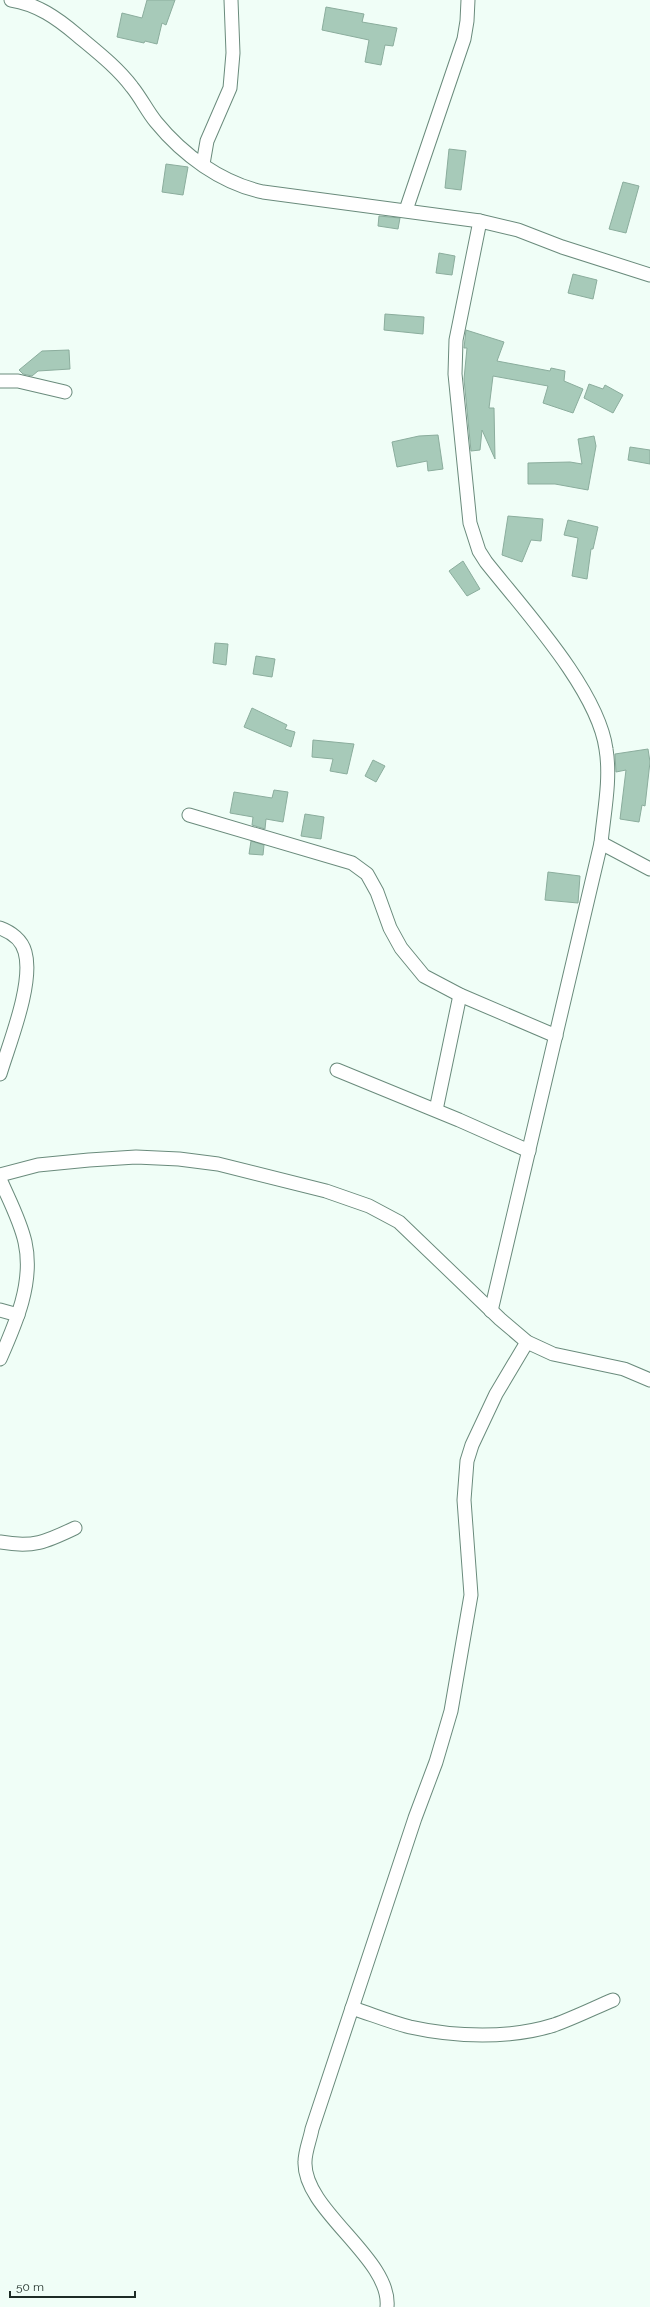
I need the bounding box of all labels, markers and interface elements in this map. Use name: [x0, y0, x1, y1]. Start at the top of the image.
scale bar: [10, 2273, 135, 2299]
text: 50 m: [16, 2280, 44, 2294]

